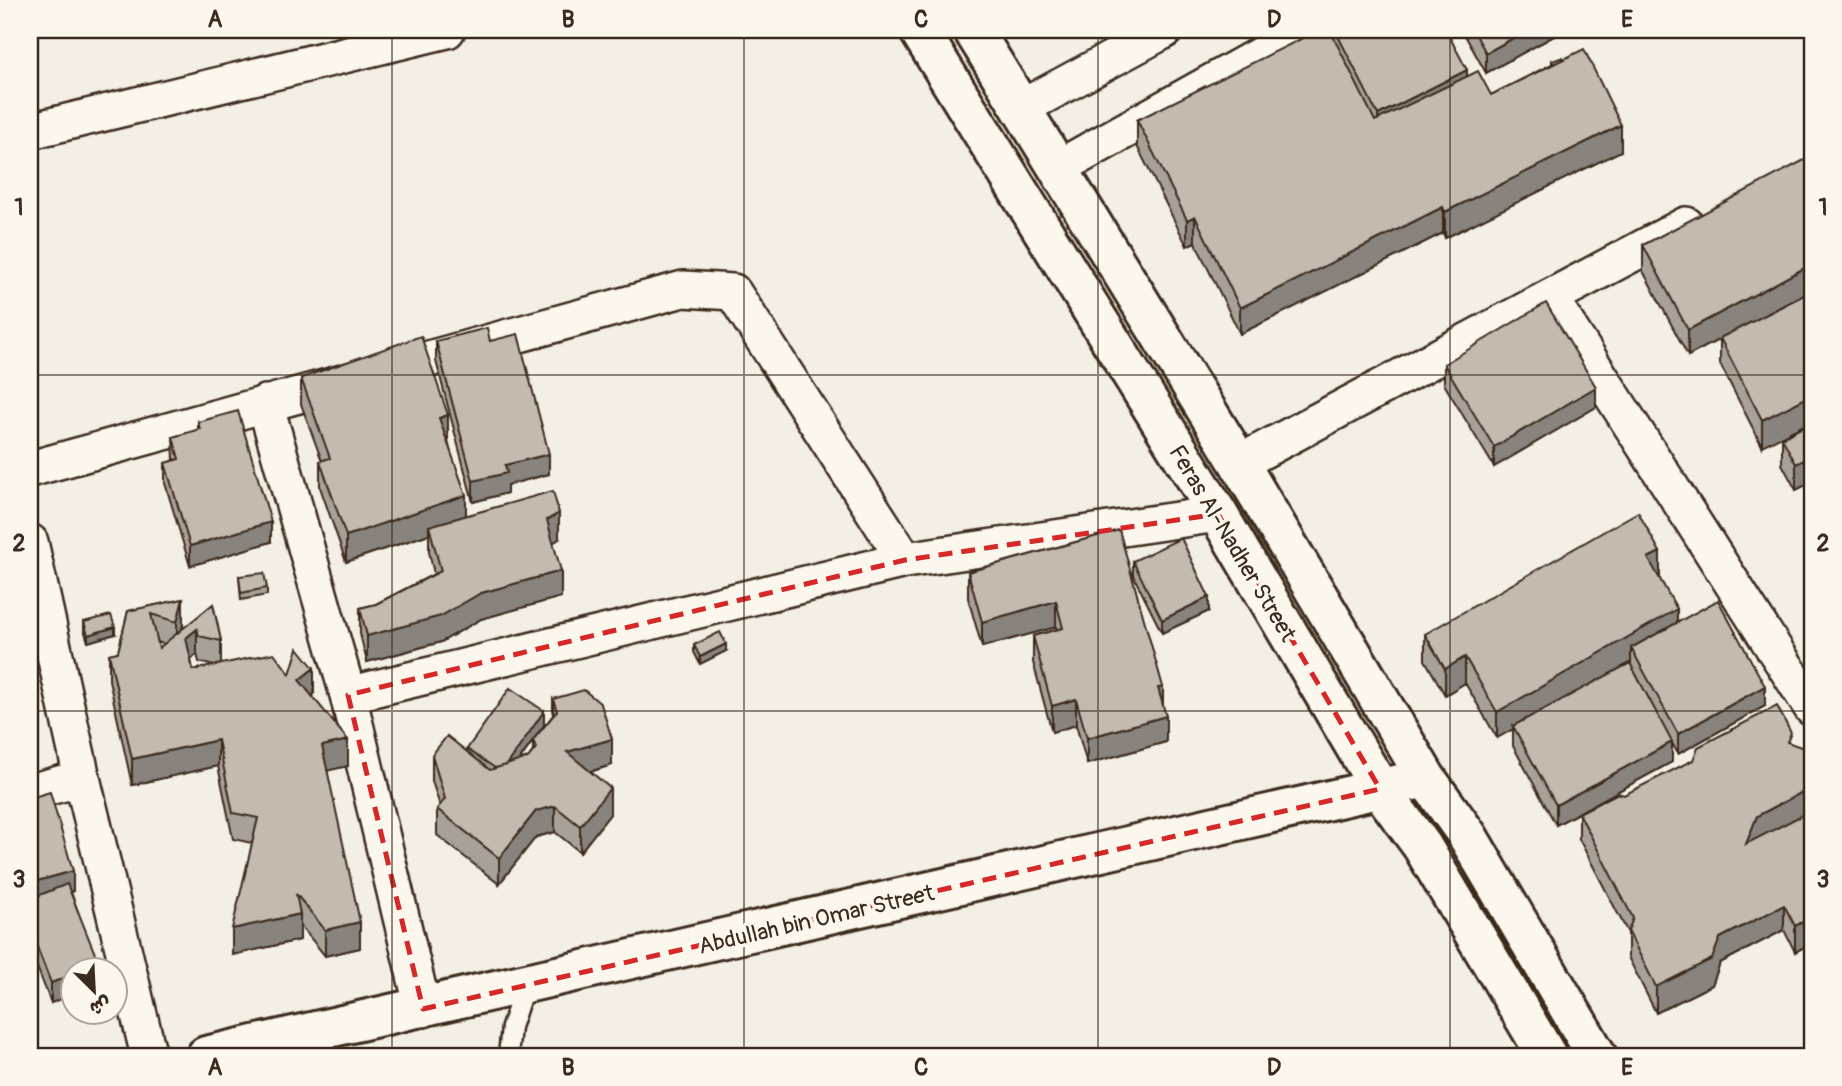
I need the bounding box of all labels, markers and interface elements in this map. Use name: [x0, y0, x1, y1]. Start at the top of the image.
text: A: [208, 5, 223, 34]
text: B: [561, 5, 575, 34]
text: C: [914, 5, 928, 34]
text: D: [1267, 5, 1281, 34]
text: E: [1621, 5, 1633, 34]
text: 1: [15, 193, 24, 222]
text: 1: [1819, 193, 1828, 222]
street label: Feras Al-Nadher Street: [1162, 440, 1303, 647]
text: 2: [13, 529, 26, 558]
text: 2: [1817, 529, 1830, 558]
text: 3: [13, 865, 25, 894]
text: 3: [1817, 865, 1829, 894]
street label: Abdullah bin Omar Street: [695, 878, 937, 961]
north arrow: [60, 956, 130, 1026]
text: ش: [86, 990, 115, 1021]
text: A: [208, 1053, 223, 1082]
text: B: [561, 1053, 575, 1082]
text: C: [914, 1053, 928, 1082]
text: D: [1267, 1053, 1281, 1082]
text: E: [1621, 1053, 1633, 1082]

